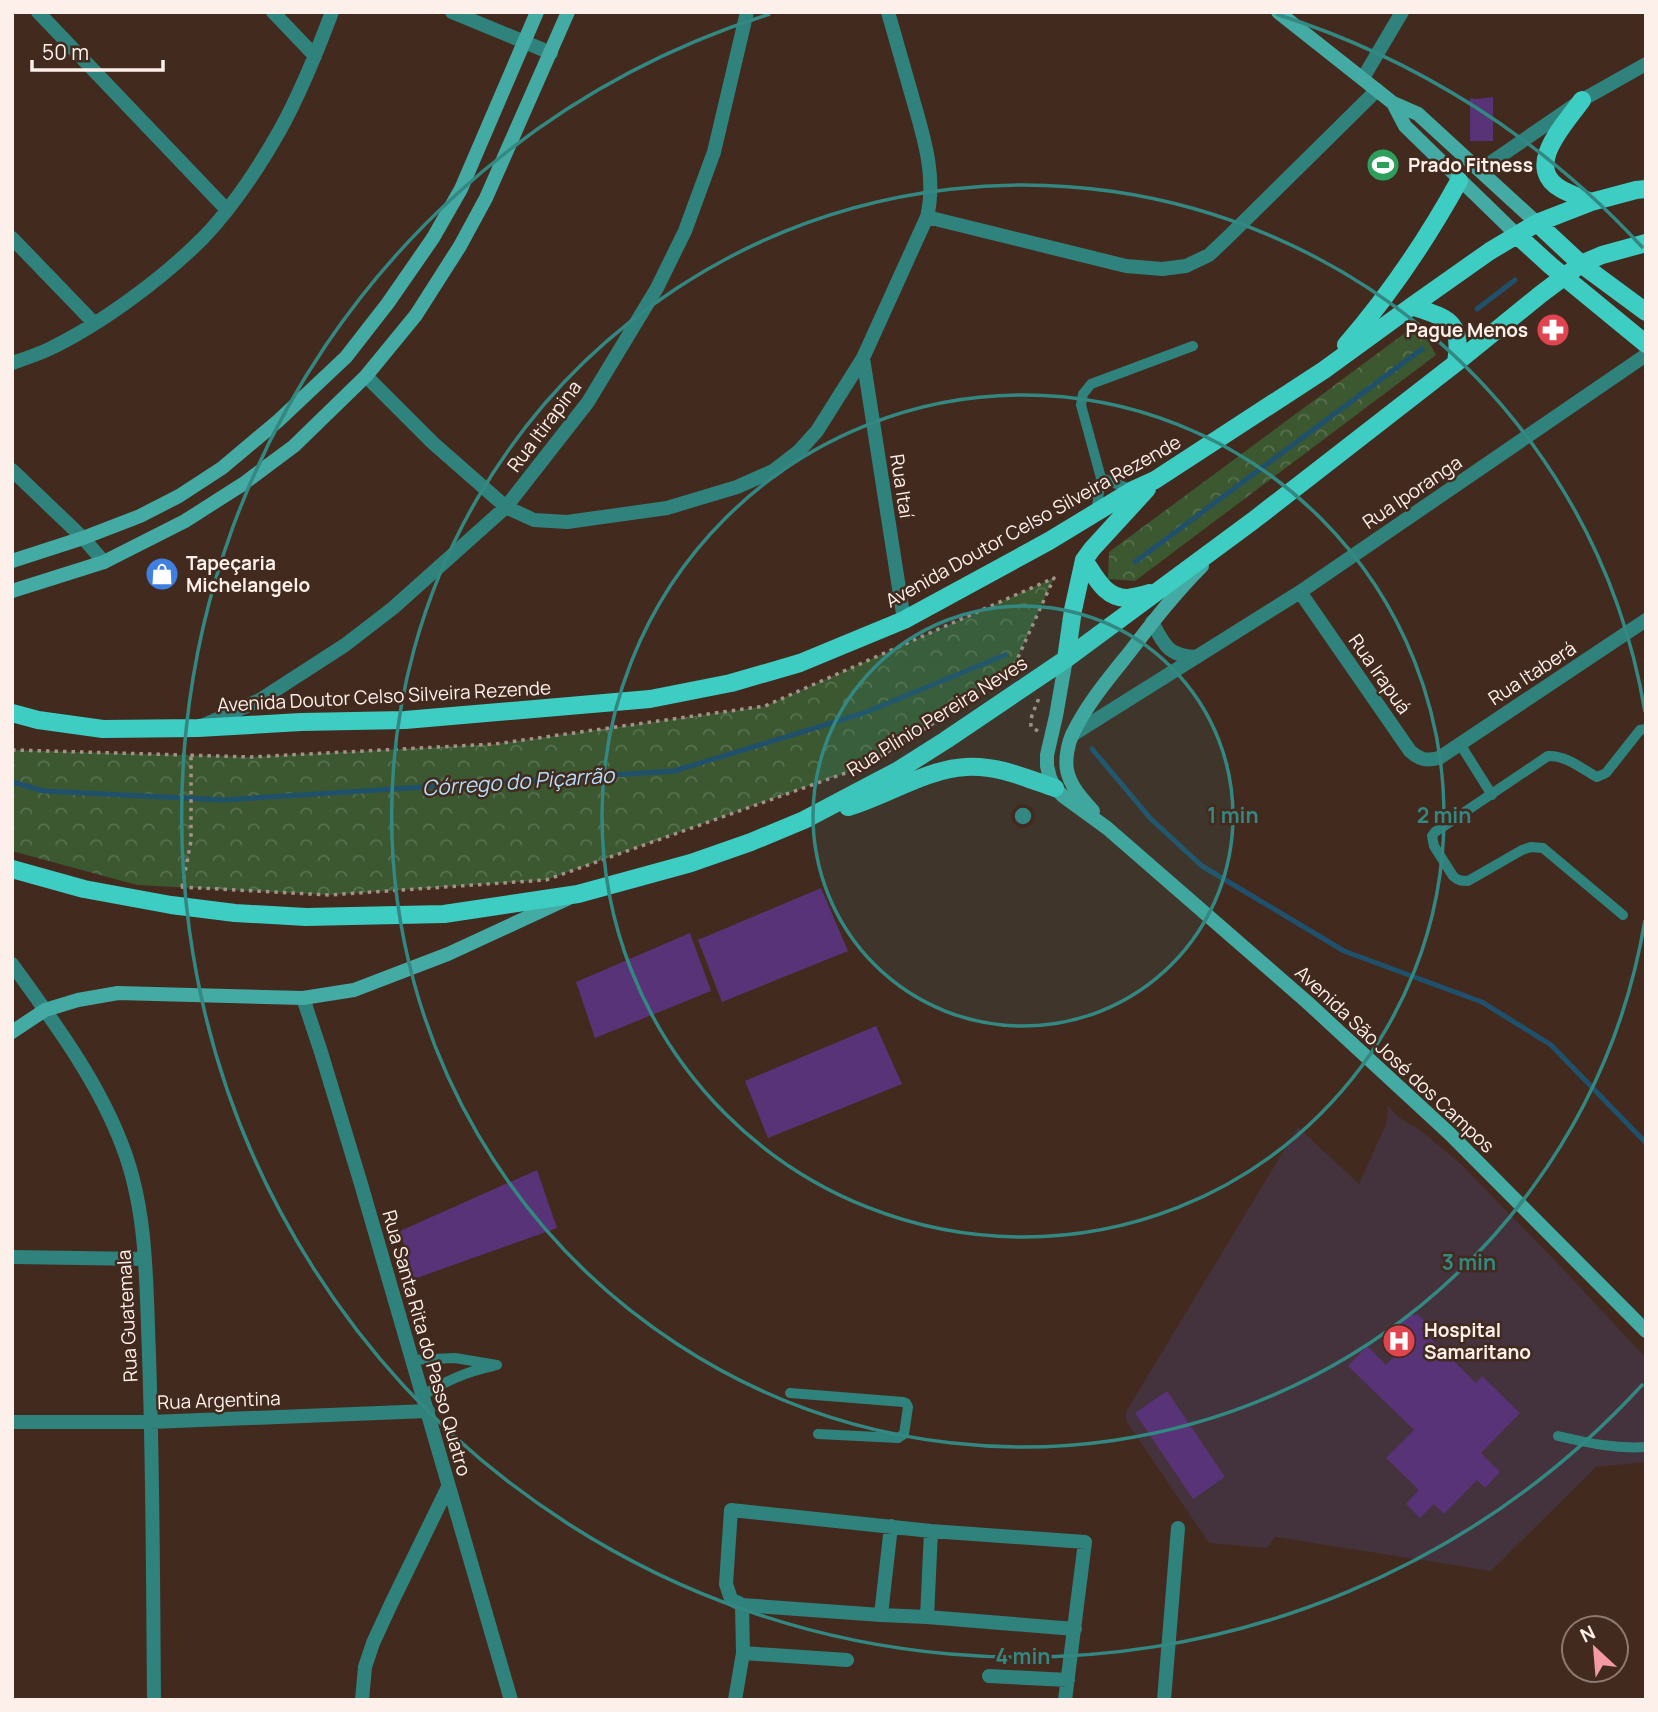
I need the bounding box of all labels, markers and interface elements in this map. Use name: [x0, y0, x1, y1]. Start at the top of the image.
scale bar: [32, 28, 163, 72]
text: 50 m: [42, 38, 89, 66]
sports icon: Prado Fitness: [1364, 146, 1402, 184]
place label: Prado Fitness: [1408, 152, 1533, 178]
pharmacy icon: Pague Menos: [1534, 311, 1572, 349]
place label: Pague Menos: [1405, 317, 1528, 343]
street label: Rua Itirapina: [501, 375, 587, 477]
street label: Avenida Doutor Celso Silveira Rezende: [881, 429, 1185, 613]
street label: Rua Iporanga: [1357, 449, 1467, 535]
street label: Rua Itaí: [884, 452, 920, 520]
place label: Tapeçaria Michelangelo: [186, 550, 310, 598]
shop icon: Tapeçaria Michelangelo: [143, 555, 181, 593]
street label: Rua Irapuá: [1343, 629, 1417, 719]
street label: Rua Itaberá: [1483, 635, 1581, 711]
street label: Rua Plínio Pereira Neves: [842, 650, 1032, 782]
street label: Avenida Doutor Celso Silveira Rezende: [216, 674, 552, 718]
water label: Córrego do Piçarrão: [421, 760, 617, 802]
text: 1 min: [1207, 801, 1259, 829]
text: 2 min: [1417, 801, 1471, 829]
centre of rings: [1011, 804, 1035, 828]
street label: Avenida São José dos Campos: [1290, 960, 1500, 1158]
street label: Rua Santa Rita do Passo Quatro: [377, 1207, 477, 1479]
text: 3 min: [1442, 1248, 1496, 1276]
street label: Rua Guatemala: [111, 1249, 143, 1383]
place label: Hospital Samaritano: [1424, 1317, 1531, 1365]
hospital icon: Hospital Samaritano: [1380, 1322, 1418, 1360]
street label: Rua Argentina: [157, 1385, 281, 1415]
north arrow: [1560, 1614, 1630, 1684]
text: N: [1576, 1619, 1599, 1648]
text: 4 min: [996, 1642, 1050, 1670]

